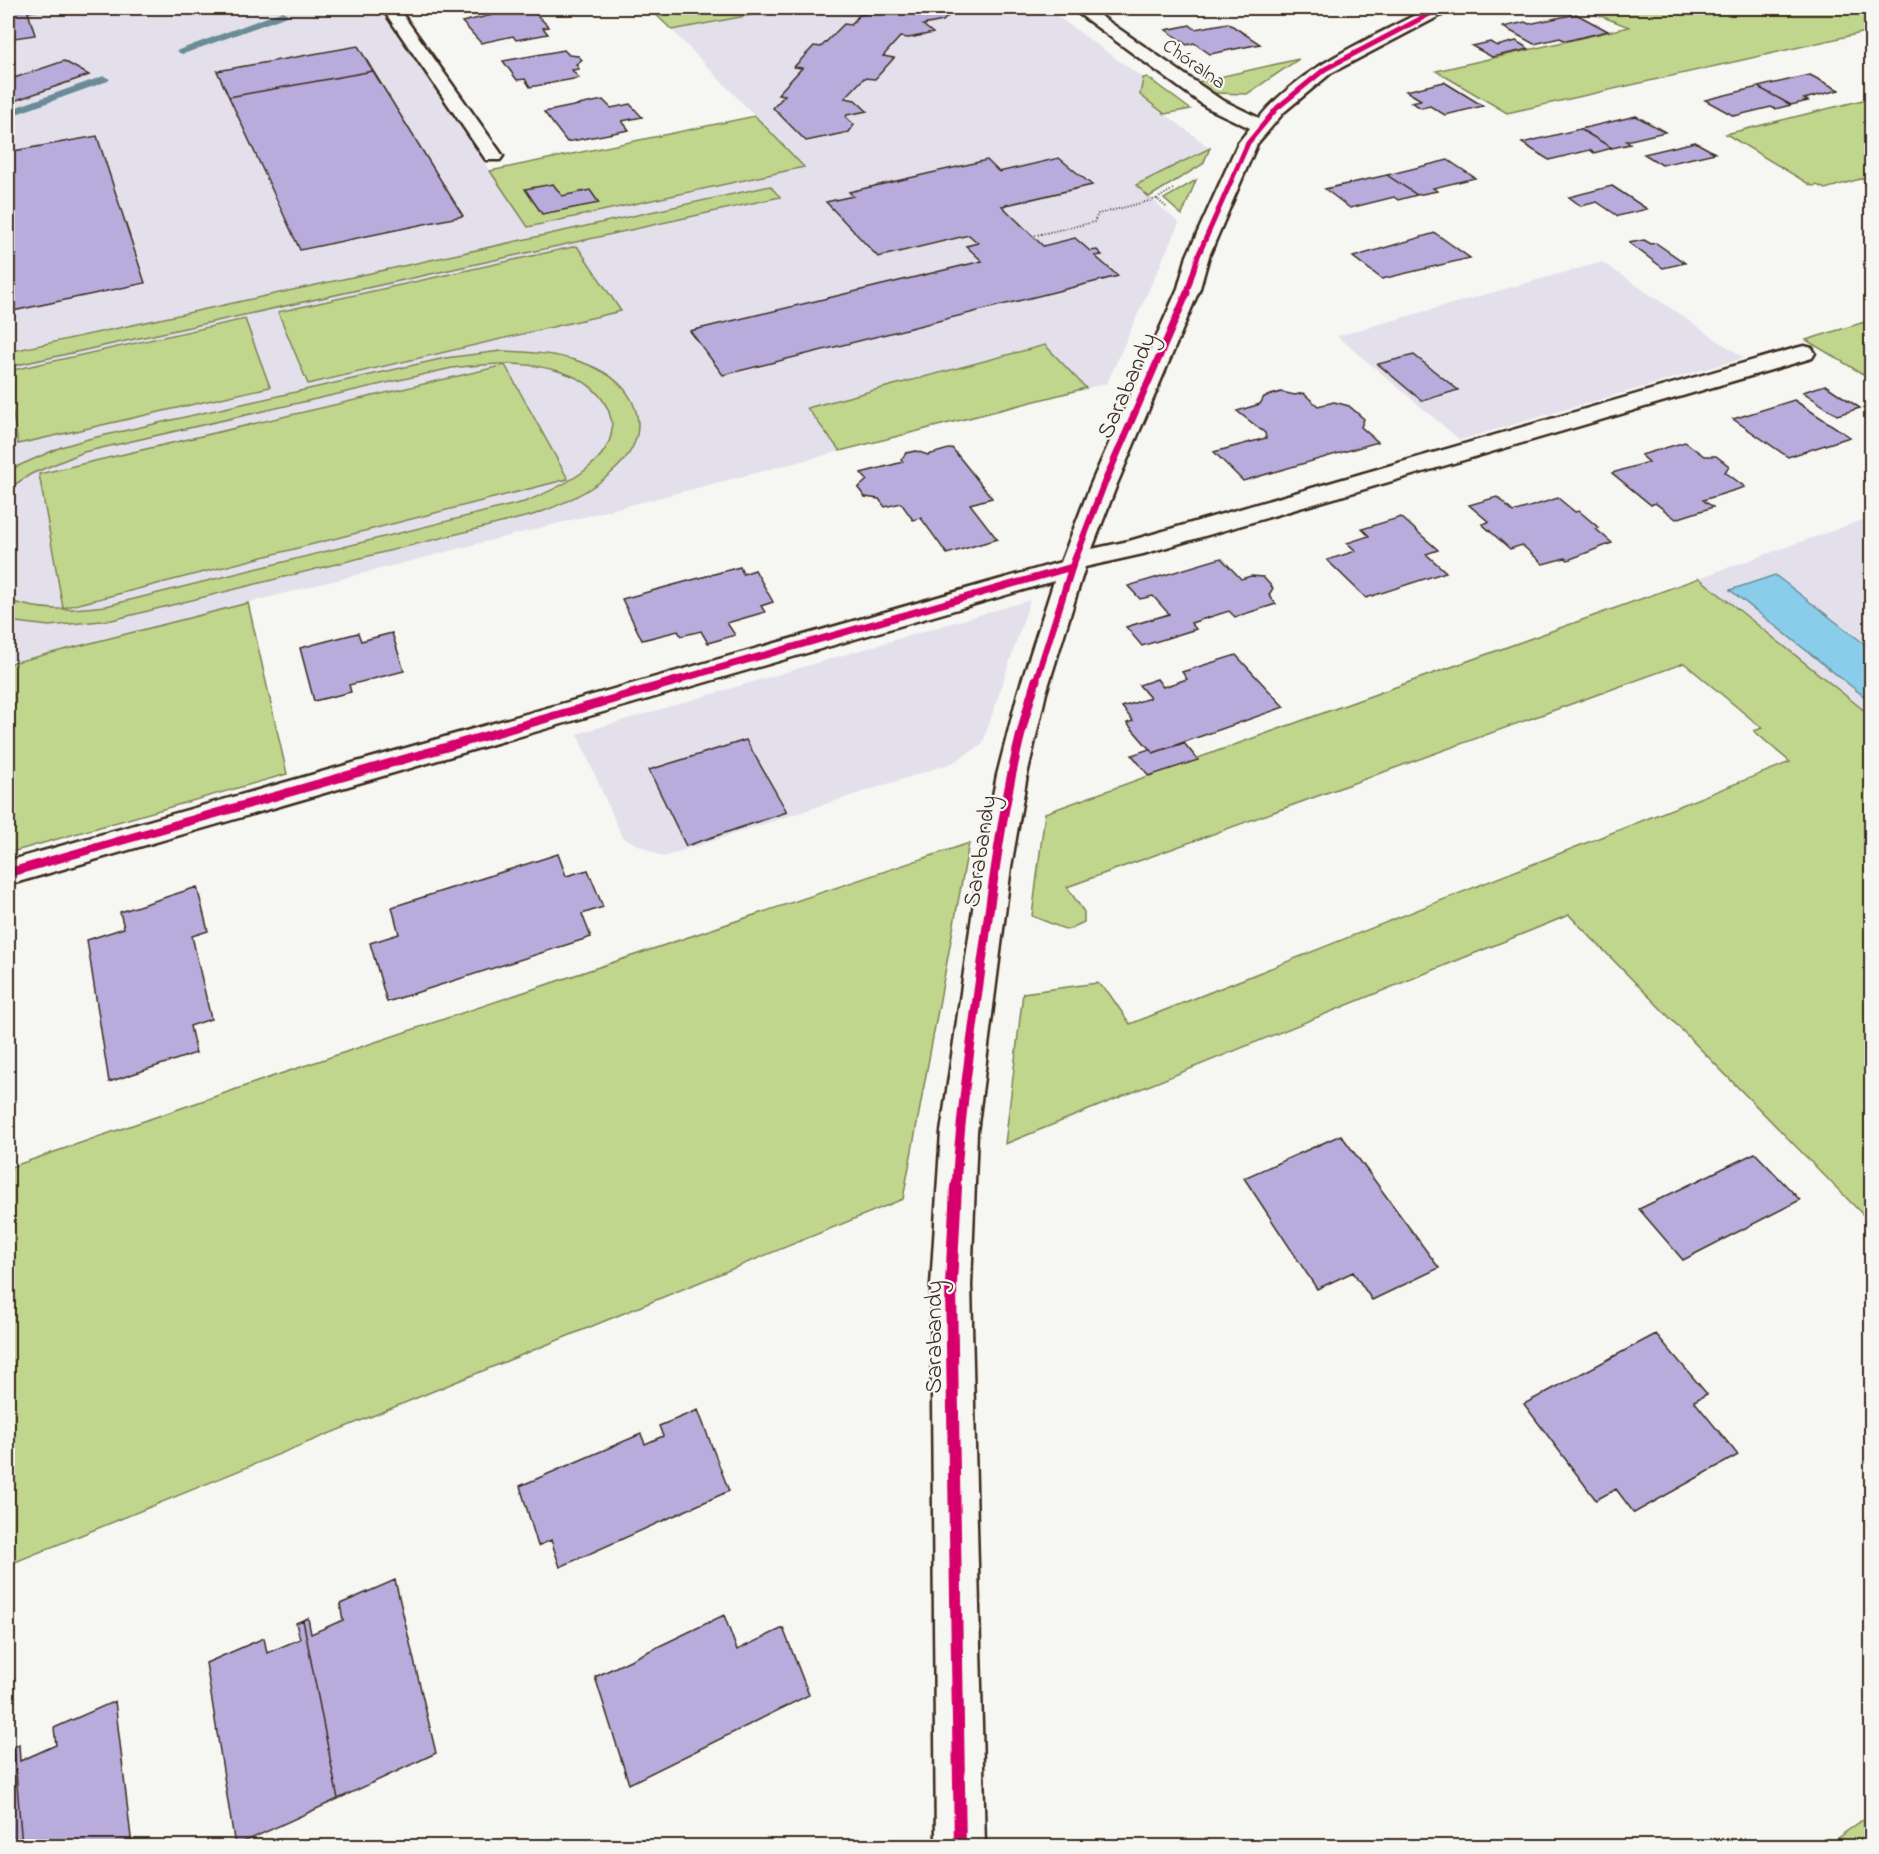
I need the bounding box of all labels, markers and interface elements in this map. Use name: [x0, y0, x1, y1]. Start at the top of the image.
street label: Chóralna: [1156, 33, 1231, 98]
street label: Sarabandy: [1089, 327, 1168, 445]
street label: Sarabandy: [955, 793, 1009, 910]
street label: Sarabandy: [918, 1280, 954, 1394]

